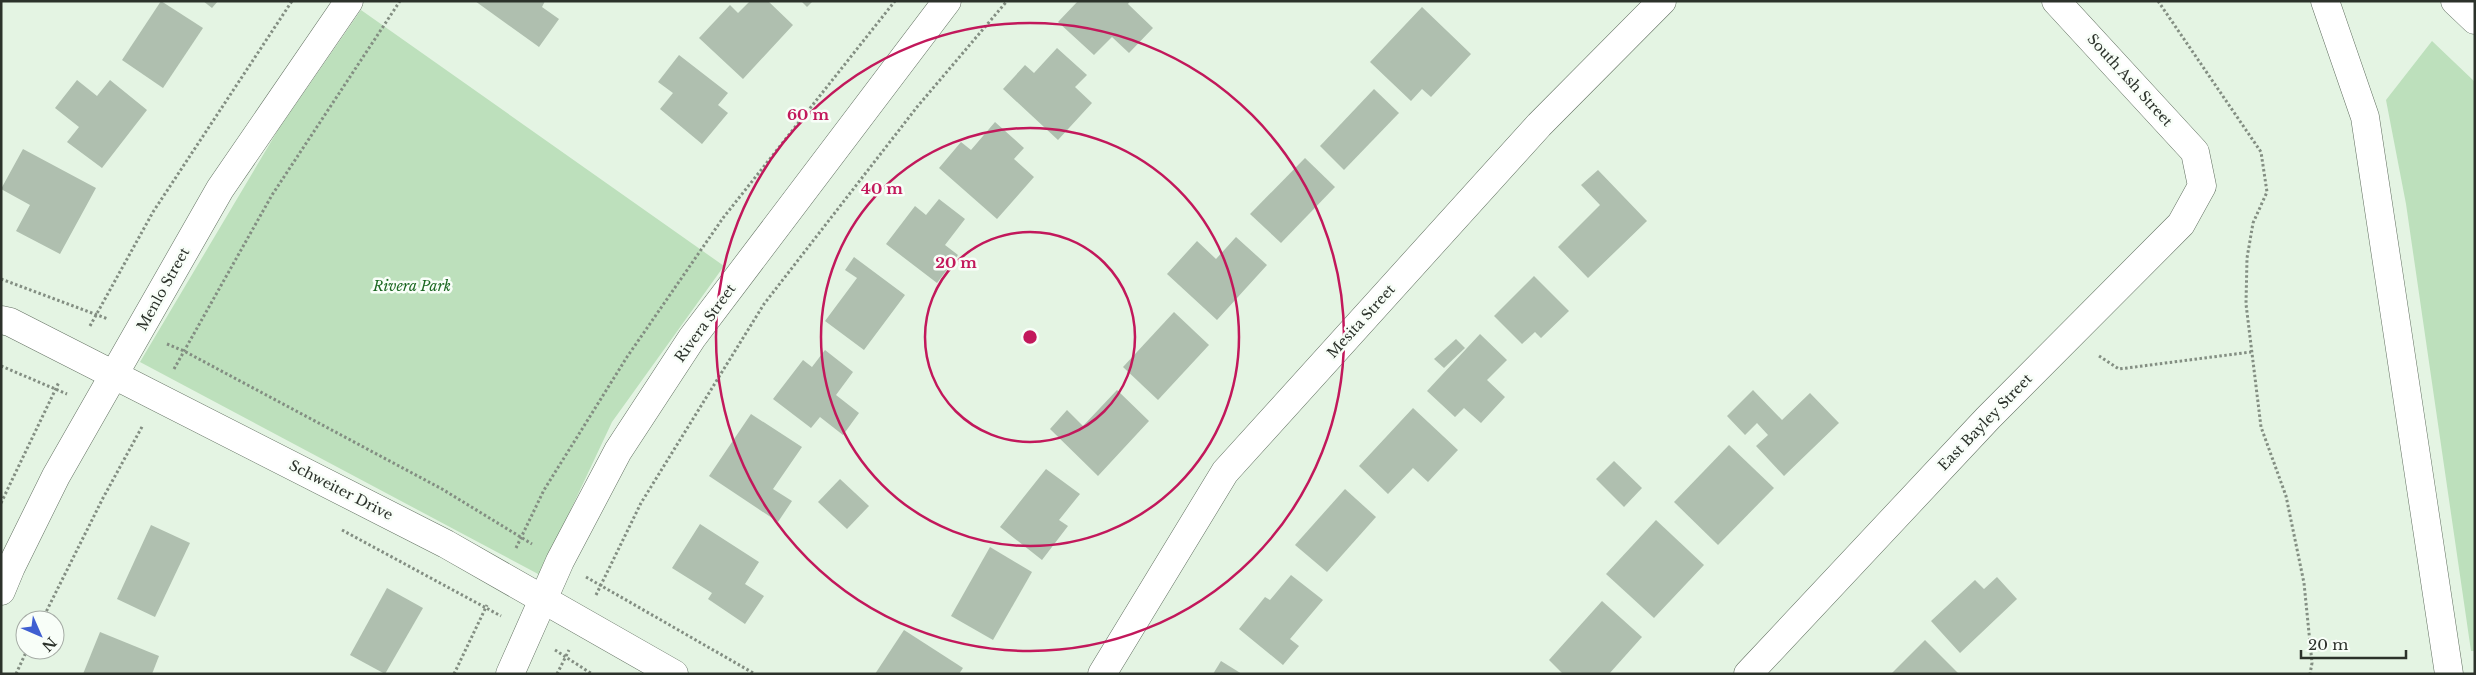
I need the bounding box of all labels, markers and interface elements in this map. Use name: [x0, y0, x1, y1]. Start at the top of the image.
street label: South Ash Street: [2084, 30, 2177, 131]
text: 60 m: [787, 105, 829, 124]
text: 40 m: [861, 179, 903, 198]
street label: Menlo Street: [133, 244, 194, 334]
text: 20 m: [935, 253, 977, 272]
park label: Rivera Park: [372, 277, 451, 295]
street label: Rivera Street: [671, 280, 740, 366]
street label: Mesita Street: [1323, 280, 1399, 362]
centre of rings: [1021, 328, 1039, 346]
street label: East Bayley Street: [1934, 369, 2036, 474]
street label: Schweiter Drive: [286, 456, 396, 524]
north arrow: [15, 610, 65, 660]
scale bar: [2301, 628, 2406, 660]
text: N: [38, 633, 60, 655]
text: 20 m: [2308, 635, 2348, 654]

